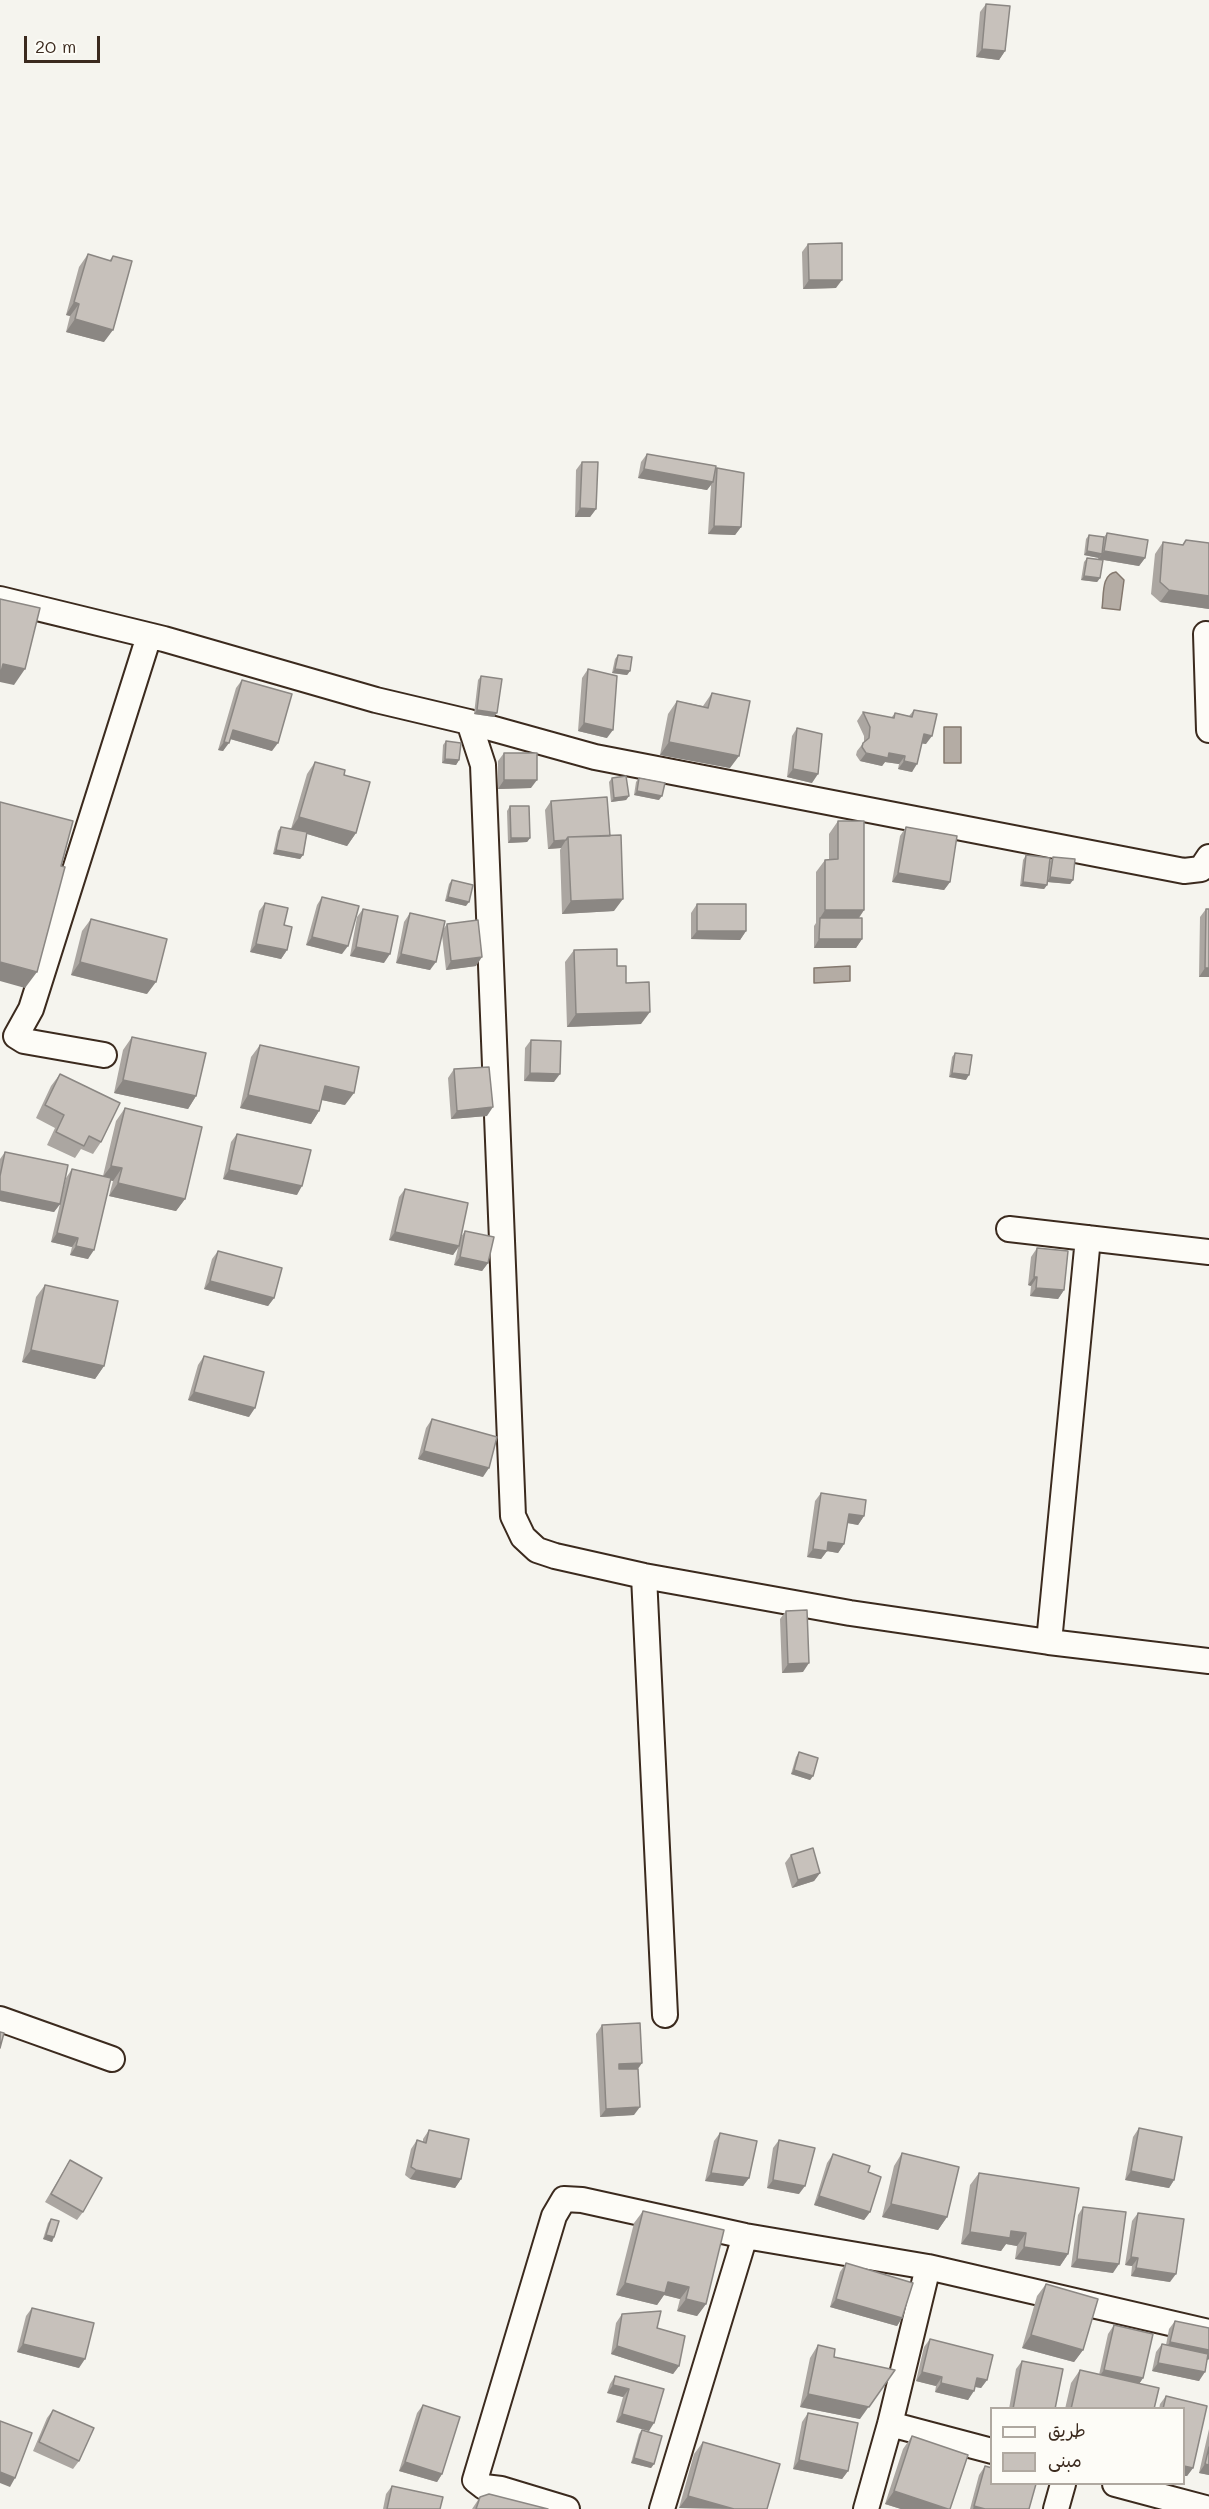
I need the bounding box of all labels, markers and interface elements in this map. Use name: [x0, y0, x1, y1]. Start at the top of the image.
scale bar: [27, 24, 104, 62]
text: 20 m: [35, 34, 76, 58]
legend: [990, 2407, 1185, 2485]
text: طريق: [1048, 2418, 1086, 2442]
text: مبنى: [1048, 2448, 1082, 2472]

